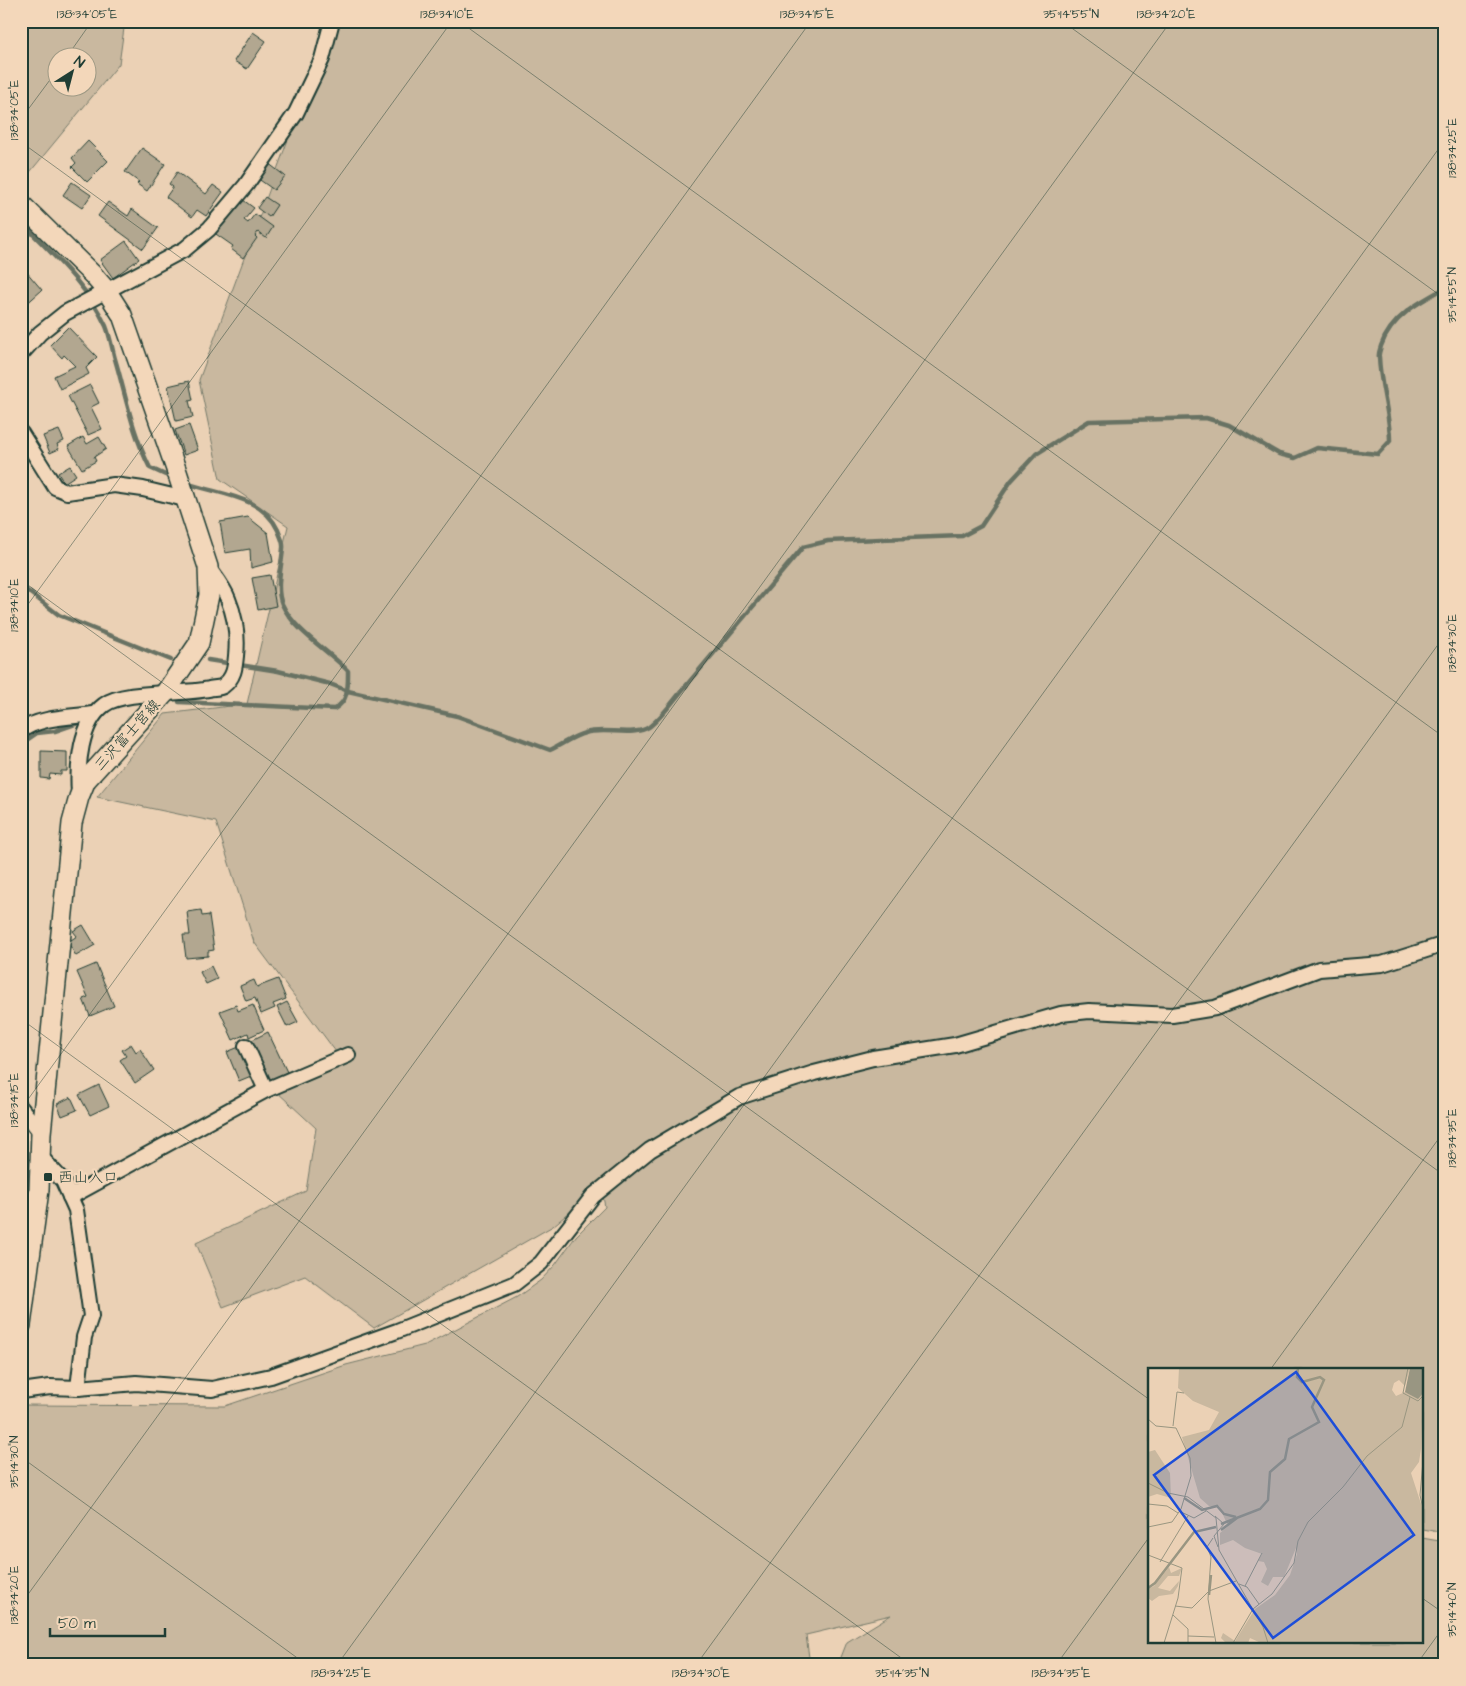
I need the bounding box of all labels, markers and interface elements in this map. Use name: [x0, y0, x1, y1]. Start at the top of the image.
text: 138°34'05"E: [57, 6, 117, 23]
text: 138°34'10"E: [420, 6, 474, 23]
text: 138°34'15"E: [780, 6, 834, 23]
text: 35°14'55"N: [1043, 6, 1100, 23]
text: 138°34'20"E: [1137, 6, 1195, 23]
north arrow: [48, 48, 98, 98]
text: N: [70, 52, 89, 73]
text: 138°34'05"E: [6, 80, 23, 140]
text: 138°34'25"E: [1444, 118, 1461, 178]
text: 35°14'55"N: [1444, 266, 1461, 323]
text: 138°34'10"E: [6, 578, 23, 632]
text: 138°34'30"E: [1444, 614, 1461, 672]
street label: 三沢富士宮線: [89, 695, 165, 776]
text: 138°34'15"E: [6, 1073, 23, 1127]
text: 138°34'35"E: [1444, 1109, 1461, 1167]
place label: 西山入口: [58, 1167, 118, 1188]
marker: 西山入口: [42, 1171, 54, 1183]
inset map: [1148, 1368, 1424, 1644]
text: 35°14'30"N: [6, 1435, 23, 1488]
text: 138°34'20"E: [6, 1566, 23, 1624]
text: 35°14'40"N: [1444, 1582, 1461, 1637]
scale bar: [50, 1606, 165, 1638]
text: 50 m: [58, 1613, 96, 1634]
text: 138°34'25"E: [311, 1665, 371, 1682]
text: 138°34'30"E: [672, 1665, 730, 1682]
text: 35°14'35"N: [875, 1665, 929, 1682]
text: 138°34'35"E: [1032, 1665, 1090, 1682]

